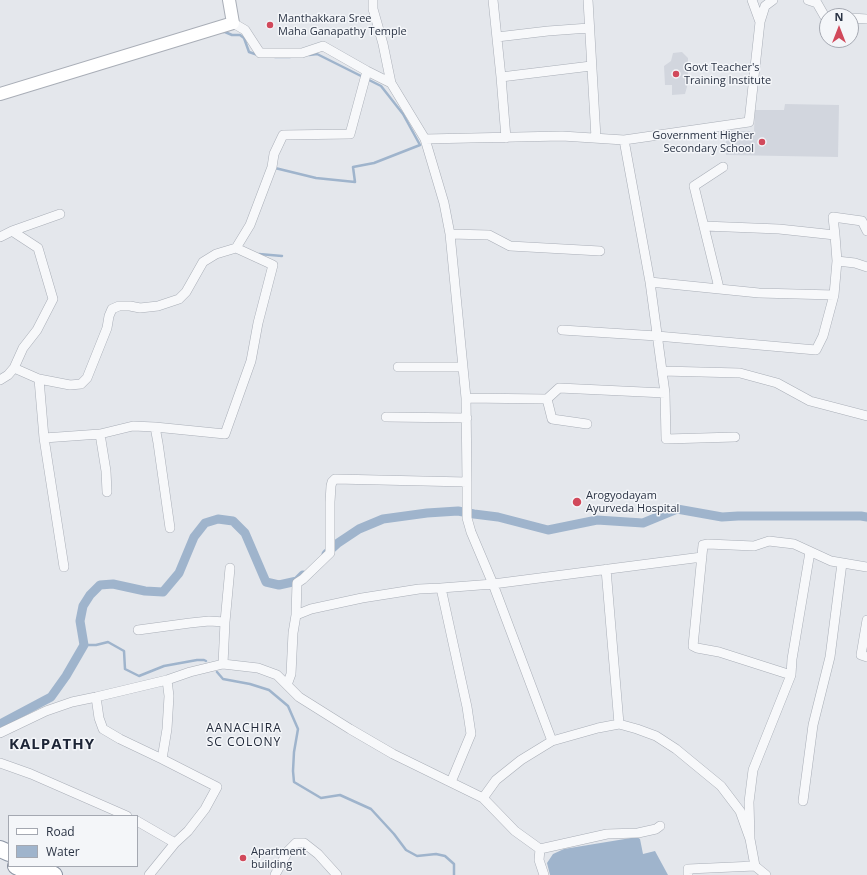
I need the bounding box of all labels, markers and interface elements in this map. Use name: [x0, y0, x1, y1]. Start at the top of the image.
north arrow: [819, 8, 859, 48]
text: N: [835, 9, 843, 24]
place label: Manthakkara Sree Maha Ganapathy Temple: [278, 12, 407, 38]
marker: Manthakkara Sree Maha Ganapathy Temple: [265, 20, 275, 30]
place label: Govt Teacher's Training Institute: [684, 61, 771, 87]
marker: Govt Teacher's Training Institute: [671, 69, 681, 79]
place label: Government Higher Secondary School: [652, 129, 754, 155]
marker: Government Higher Secondary School: [757, 137, 767, 147]
place label: Arogyodayam Ayurveda Hospital: [586, 489, 679, 515]
marker: Arogyodayam Ayurveda Hospital: [571, 496, 583, 508]
district label: AANACHIRA SC COLONY: [206, 722, 282, 750]
district label: KALPATHY: [9, 736, 95, 754]
legend: [8, 815, 138, 867]
text: Road: [46, 823, 75, 840]
text: Water: [46, 843, 80, 860]
place label: Apartment building: [251, 845, 306, 871]
marker: Apartment building: [238, 853, 248, 863]

